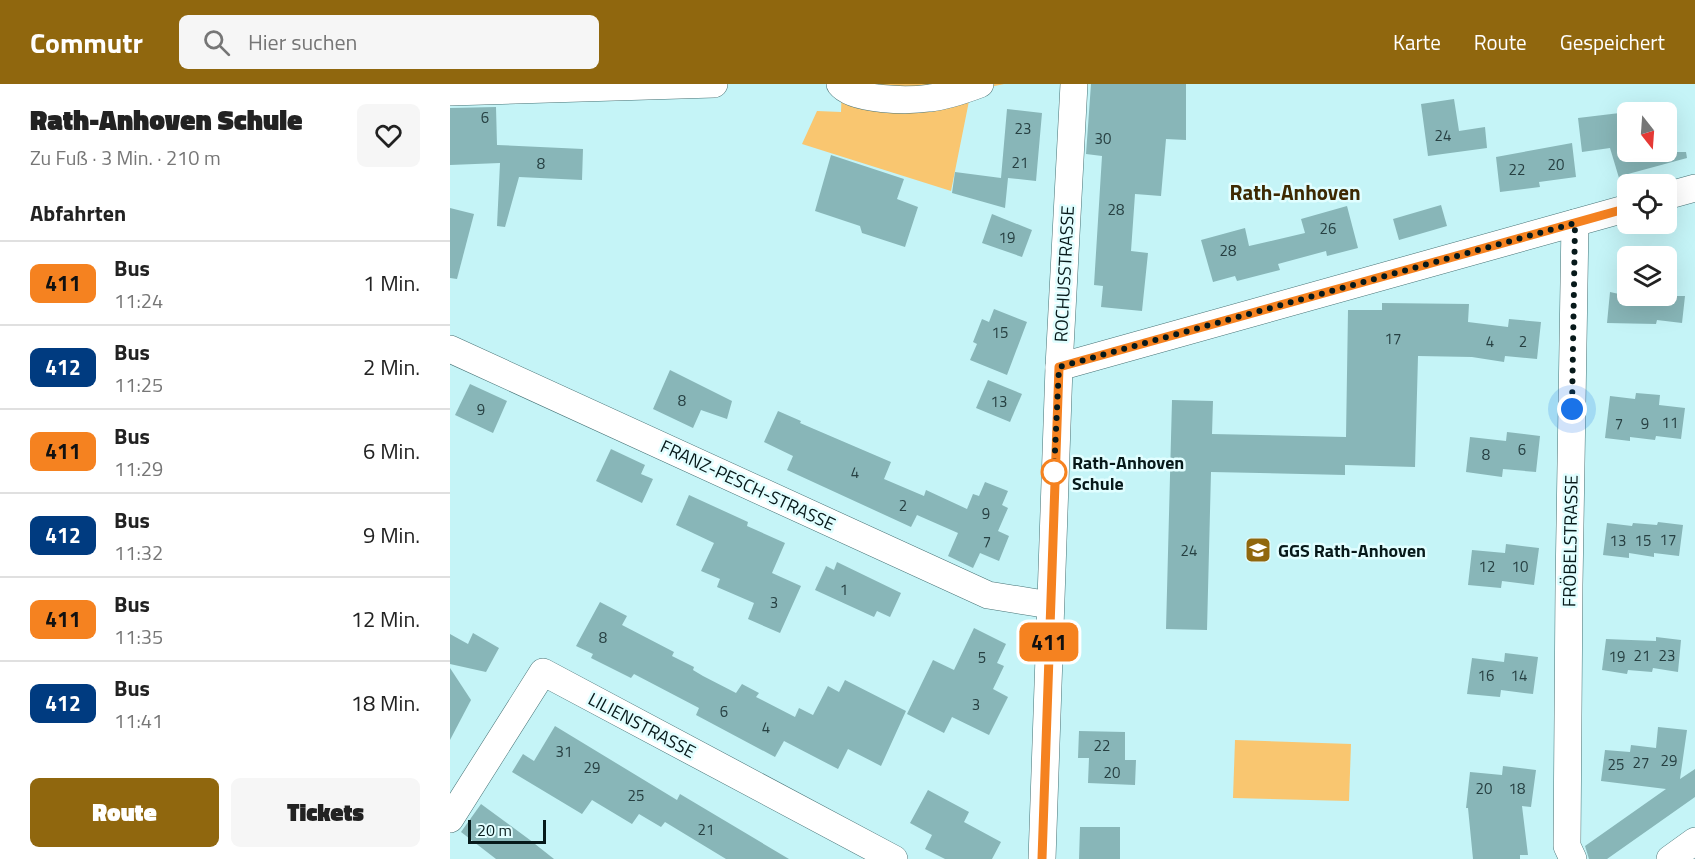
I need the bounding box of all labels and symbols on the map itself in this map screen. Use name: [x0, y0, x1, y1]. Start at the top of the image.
north arrow: [1617, 102, 1677, 162]
house number: 6: [481, 106, 489, 129]
house number: 23: [1015, 117, 1031, 140]
house number: 24: [1435, 124, 1451, 147]
house number: 30: [1095, 127, 1111, 150]
house number: 21: [1012, 151, 1028, 174]
house number: 8: [537, 152, 545, 175]
house number: 20: [1548, 153, 1564, 176]
house number: 22: [1509, 158, 1525, 181]
district label: Rath-Anhoven: [1230, 176, 1361, 208]
house number: 28: [1108, 198, 1124, 221]
street label: ROCHUSSTRASSE: [1047, 205, 1081, 343]
house number: 26: [1320, 217, 1336, 240]
house number: 19: [999, 226, 1015, 249]
house number: 28: [1220, 239, 1236, 262]
house number: 15: [992, 321, 1008, 344]
house number: 17: [1385, 327, 1401, 350]
house number: 4: [1486, 330, 1494, 353]
house number: 2: [1519, 330, 1527, 353]
house number: 8: [678, 389, 686, 412]
house number: 13: [991, 390, 1007, 413]
your location: [1557, 394, 1587, 424]
house number: 9: [477, 398, 485, 421]
house number: 11: [1662, 411, 1678, 434]
house number: 7: [1615, 412, 1623, 435]
house number: 9: [1641, 412, 1649, 435]
street label: FRANZ-PESCH-STRASSE: [656, 433, 840, 537]
house number: 6: [1518, 438, 1526, 461]
house number: 8: [1482, 443, 1490, 466]
place label: Rath-Anhoven Schule: [1072, 449, 1184, 497]
marker: Rath-Anhoven Schule: [1041, 459, 1067, 485]
house number: 4: [851, 461, 859, 484]
street label: FRÖBELSTRASSE: [1555, 475, 1585, 607]
house number: 2: [899, 494, 907, 517]
house number: 9: [982, 502, 990, 525]
house number: 17: [1660, 528, 1676, 551]
house number: 13: [1610, 529, 1626, 552]
house number: 15: [1635, 529, 1651, 552]
house number: 7: [983, 530, 991, 553]
school or university icon: GGS Rath-Anhoven: [1243, 535, 1273, 565]
place label: GGS Rath-Anhoven: [1278, 537, 1426, 564]
house number: 24: [1181, 539, 1197, 562]
house number: 12: [1479, 555, 1495, 578]
house number: 10: [1512, 555, 1528, 578]
house number: 1: [840, 578, 848, 601]
house number: 3: [770, 591, 778, 614]
line badge: 411: [1014, 622, 1084, 662]
house number: 8: [599, 626, 607, 649]
house number: 21: [1634, 644, 1650, 667]
house number: 23: [1659, 644, 1675, 667]
house number: 19: [1609, 645, 1625, 668]
house number: 5: [978, 646, 986, 669]
house number: 16: [1478, 664, 1494, 687]
house number: 14: [1511, 664, 1527, 687]
street label: LILIENSTRASSE: [583, 685, 701, 765]
house number: 3: [972, 693, 980, 716]
house number: 6: [720, 700, 728, 723]
house number: 4: [762, 716, 770, 739]
house number: 22: [1094, 734, 1110, 757]
house number: 31: [556, 740, 572, 763]
house number: 29: [1661, 749, 1677, 772]
house number: 27: [1633, 751, 1649, 774]
house number: 25: [1608, 753, 1624, 776]
house number: 29: [584, 756, 600, 779]
house number: 20: [1104, 761, 1120, 784]
house number: 20: [1476, 777, 1492, 800]
house number: 18: [1509, 777, 1525, 800]
house number: 25: [628, 784, 644, 807]
scale bar: [468, 817, 546, 844]
house number: 21: [698, 818, 714, 841]

